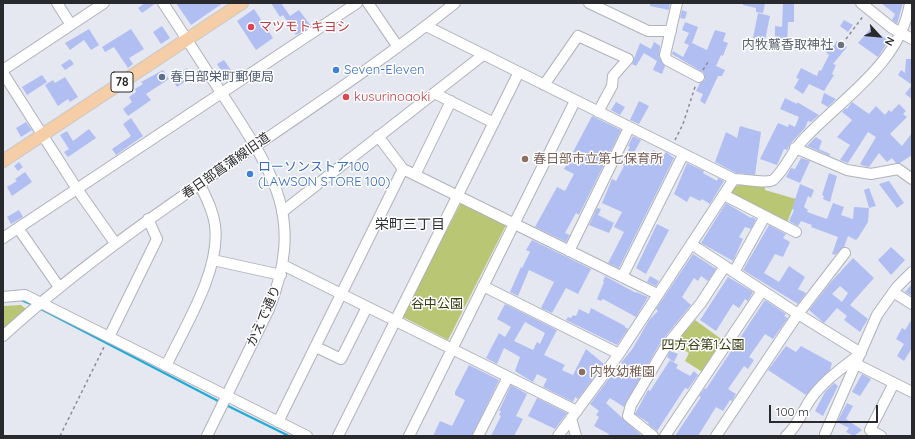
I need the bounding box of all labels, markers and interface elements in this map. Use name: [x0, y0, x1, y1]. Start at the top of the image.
north arrow: [859, 16, 899, 56]
place label: マツモトキヨシ: [259, 19, 350, 35]
marker: マツモトキヨシ: [246, 22, 256, 32]
text: N: [882, 35, 898, 48]
place label: 内牧鷲香取神社: [742, 37, 833, 53]
marker: 内牧鷲香取神社: [836, 40, 846, 50]
place label: Seven-Eleven: [344, 62, 425, 78]
marker: Seven-Eleven: [331, 65, 341, 75]
place label: 春日部栄町郵便局: [170, 69, 274, 85]
road number: 78: [111, 72, 133, 92]
marker: 春日部栄町郵便局: [157, 72, 167, 82]
place label: kusurinoaoki: [354, 89, 430, 105]
marker: kusurinoaoki: [341, 92, 351, 102]
street label: 春日部菖蒲線旧道: [179, 130, 273, 202]
place label: 春日部市立第七保育所: [533, 151, 663, 167]
marker: 春日部市立第七保育所: [520, 154, 530, 164]
place label: ローソンストア100 (LAWSON STORE 100): [258, 159, 390, 190]
marker: ローソンストア100 (LAWSON STORE 100): [245, 169, 255, 179]
district label: 栄町三丁目: [375, 217, 445, 233]
street label: かえで通り: [244, 283, 284, 349]
park label: 谷中公園: [411, 296, 463, 312]
park label: 四方谷第1公園: [662, 337, 744, 353]
place label: 内牧幼稚園: [590, 364, 655, 380]
marker: 内牧幼稚園: [577, 367, 587, 377]
scale bar: [771, 397, 880, 423]
text: 100 m: [776, 404, 809, 419]

